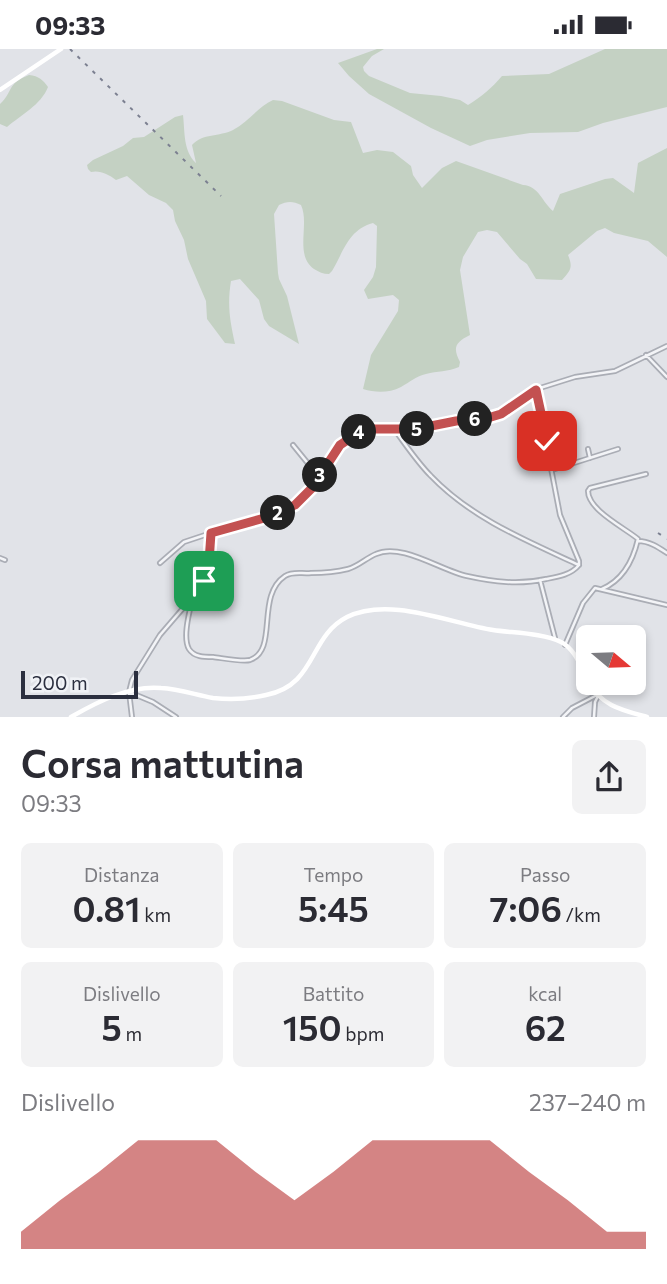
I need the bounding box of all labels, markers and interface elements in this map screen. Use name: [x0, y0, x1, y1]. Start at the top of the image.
text: 09:33: [35, 9, 105, 40]
pin: 6: [458, 401, 492, 437]
text: 6: [469, 407, 480, 430]
pin: 5: [400, 411, 434, 447]
pin: [517, 411, 577, 471]
pin: 4: [342, 415, 376, 449]
text: 5: [411, 417, 422, 440]
text: 4: [353, 420, 364, 443]
icon: check: [528, 422, 566, 460]
pin: 3: [302, 457, 338, 493]
text: 3: [314, 463, 325, 486]
pin: 2: [260, 496, 296, 531]
text: 2: [272, 501, 283, 524]
pin: [174, 551, 234, 611]
icon: arrive: [185, 562, 223, 600]
north arrow: [576, 625, 646, 695]
map controls: [576, 625, 646, 695]
scale bar: [21, 668, 138, 700]
text: 200 m: [32, 671, 88, 694]
text: Corsa mattutina: [21, 739, 304, 786]
button: share: [572, 740, 646, 814]
text: 09:33: [21, 789, 82, 817]
text: Distanza: [84, 863, 160, 886]
text: Tempo: [304, 863, 363, 886]
text: Passo: [520, 863, 570, 886]
text: 0.81: [73, 886, 141, 929]
text: 5:45: [298, 886, 369, 929]
text: 7:06: [489, 886, 562, 929]
text: km: [141, 903, 171, 926]
text: /km: [562, 903, 601, 926]
text: Dislivello: [83, 982, 161, 1005]
text: Battito: [303, 982, 364, 1005]
text: kcal: [528, 982, 562, 1005]
text: 5: [102, 1005, 122, 1048]
text: 150: [283, 1005, 342, 1048]
text: 62: [525, 1005, 566, 1048]
text: m: [122, 1022, 142, 1045]
text: bpm: [342, 1022, 384, 1045]
text: Dislivello: [21, 1088, 115, 1116]
text: 237–240 m: [529, 1088, 646, 1116]

